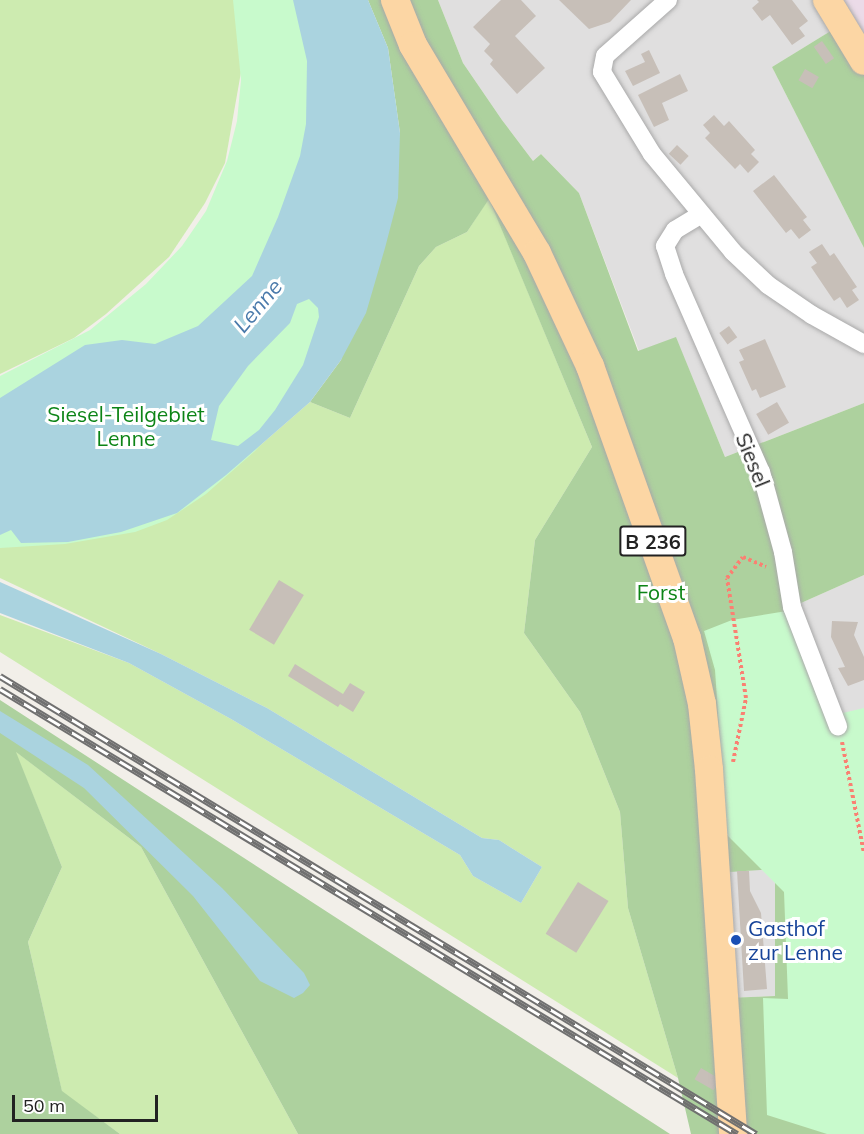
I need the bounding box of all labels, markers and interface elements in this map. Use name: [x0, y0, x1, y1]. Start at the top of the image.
water label: Lenne: [228, 274, 288, 338]
park label: Siesel-Teilgebiet Lenne: [47, 401, 205, 451]
street label: Siesel: [731, 429, 775, 491]
road number: B 236: [618, 524, 688, 558]
park label: Forst: [637, 579, 685, 605]
place label: Gasthof zur Lenne: [748, 915, 843, 965]
marker: Gasthof zur Lenne: [729, 933, 743, 947]
scale bar: [15, 1083, 160, 1121]
text: 50 m: [23, 1094, 65, 1117]

